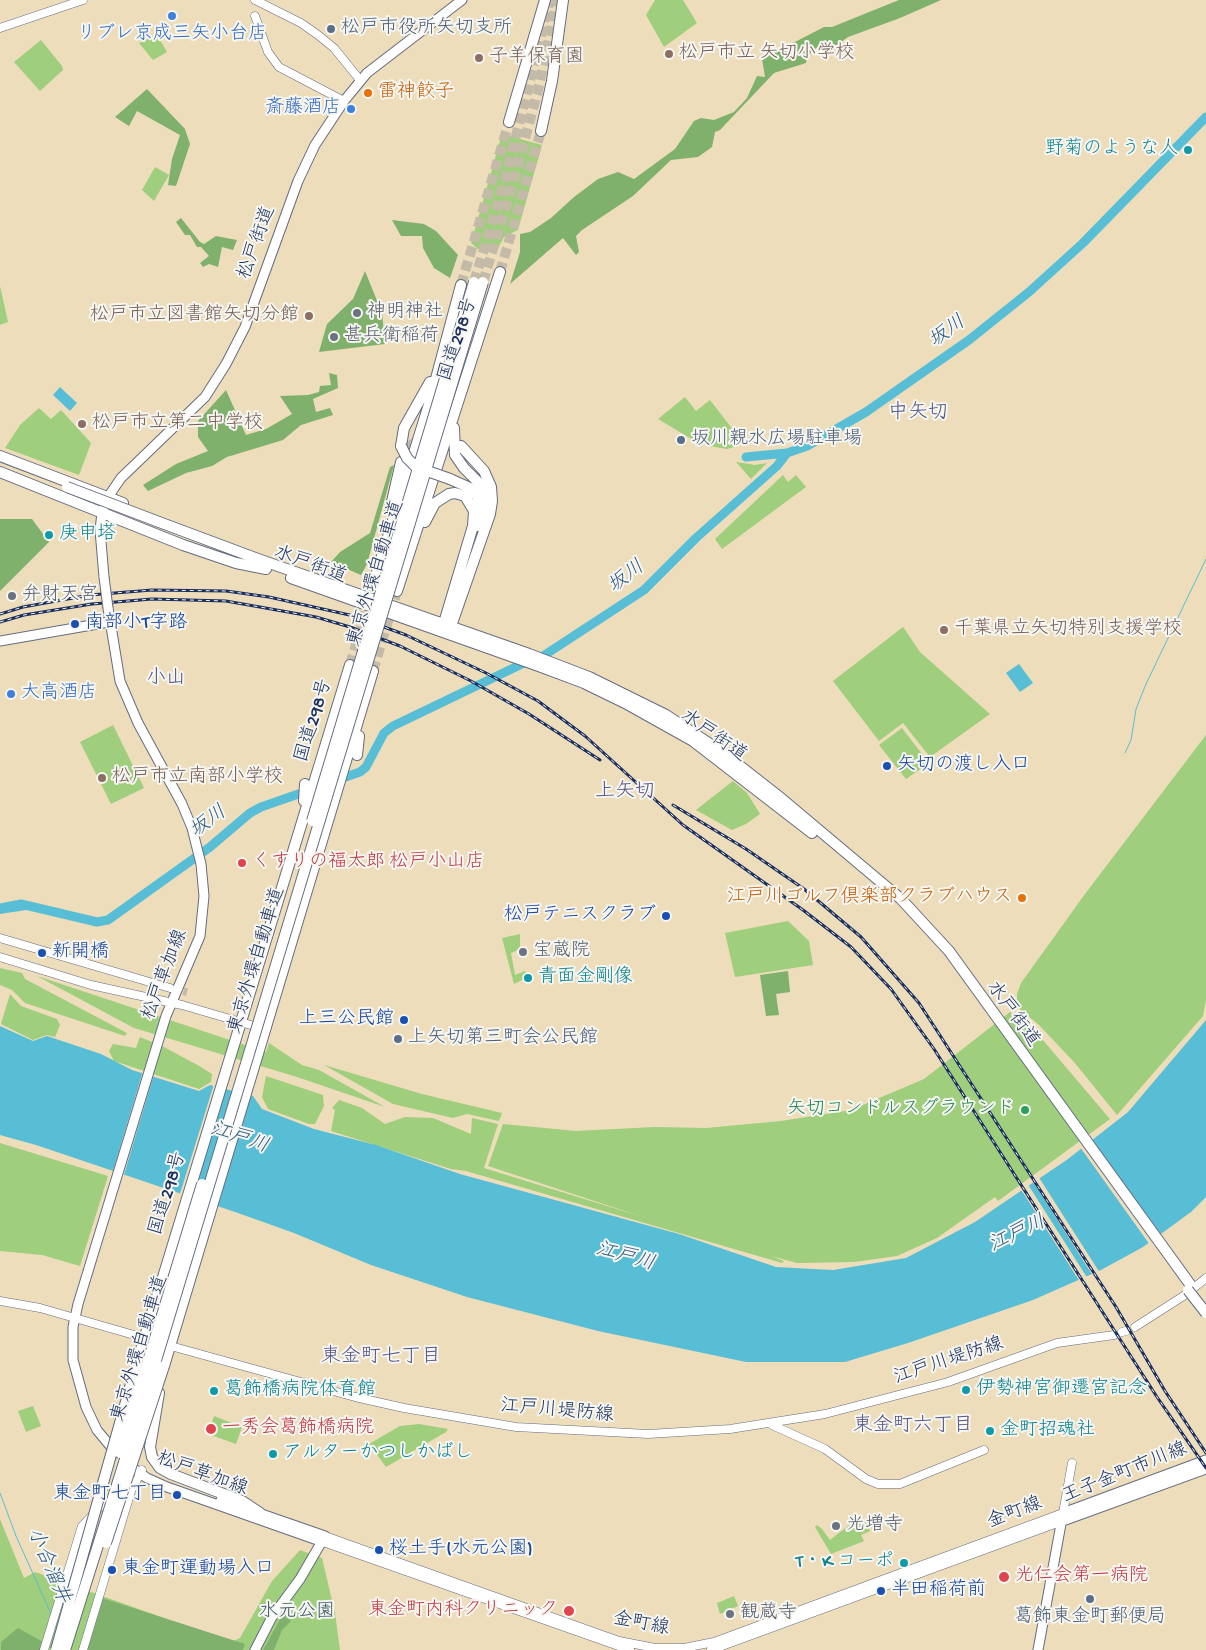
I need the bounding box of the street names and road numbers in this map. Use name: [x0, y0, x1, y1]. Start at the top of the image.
street label: 松戸街道: [234, 203, 282, 283]
street label: 国道298号: [435, 295, 483, 385]
street label: 東京外環自動車道: [344, 498, 410, 650]
street label: 水戸街道: [270, 542, 350, 590]
street label: 国道298号: [291, 676, 339, 766]
street label: 水戸街道: [675, 706, 751, 768]
street label: 東京外環自動車道: [225, 885, 291, 1037]
street label: 松戸草加線: [138, 927, 194, 1023]
street label: 水戸街道: [980, 978, 1044, 1052]
street label: 国道298号: [145, 1149, 193, 1239]
street label: 東京外環自動車道: [108, 1273, 174, 1425]
street label: 江戸川堤防線: [891, 1334, 1007, 1390]
street label: 江戸川堤防線: [499, 1396, 615, 1428]
street label: 王子金町市川線: [1059, 1439, 1191, 1509]
street label: 松戸草加線: [153, 1448, 251, 1502]
street label: 金町線: [984, 1493, 1046, 1535]
street label: 金町線: [611, 1608, 671, 1642]

